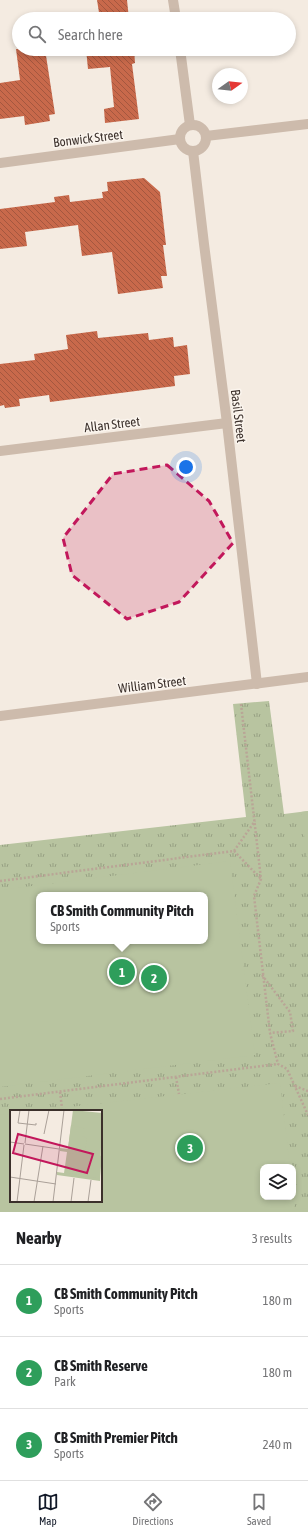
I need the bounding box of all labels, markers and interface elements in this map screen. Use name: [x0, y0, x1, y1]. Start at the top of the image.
search box: [12, 12, 296, 56]
icon: search: [26, 23, 48, 45]
text: Search here: [58, 26, 123, 43]
north arrow: [212, 68, 248, 104]
street label: Bonwick Street: [52, 127, 124, 150]
street label: Basil Street: [228, 389, 249, 444]
street label: Allan Street: [83, 414, 141, 435]
your location: [176, 457, 196, 477]
street label: William Street: [117, 673, 187, 696]
popup: [36, 892, 208, 944]
text: CB Smith Community Pitch: [50, 902, 194, 919]
text: Sports: [50, 919, 80, 934]
pin: 1: [109, 957, 135, 987]
pin: 2: [141, 963, 167, 993]
inset map: [10, 1110, 102, 1202]
pin: 3: [177, 1133, 203, 1163]
map controls: [260, 1164, 296, 1200]
button: layers: [260, 1164, 296, 1200]
text: Nearby: [16, 1228, 62, 1248]
text: 3 results: [252, 1231, 292, 1246]
text: CB Smith Community Pitch: [54, 1285, 198, 1302]
text: 1: [26, 1293, 32, 1308]
text: 180 m: [263, 1293, 292, 1308]
text: Sports: [54, 1302, 84, 1317]
text: CB Smith Reserve: [54, 1357, 148, 1374]
text: 2: [26, 1365, 32, 1380]
text: 180 m: [263, 1365, 292, 1380]
text: Park: [54, 1374, 76, 1389]
text: CB Smith Premier Pitch: [54, 1429, 178, 1446]
text: 3: [26, 1437, 32, 1452]
text: 240 m: [263, 1437, 292, 1452]
text: Sports: [54, 1446, 84, 1461]
tab: Map: [37, 1491, 59, 1527]
tab: Directions: [132, 1491, 173, 1527]
tab: Saved: [247, 1491, 271, 1527]

